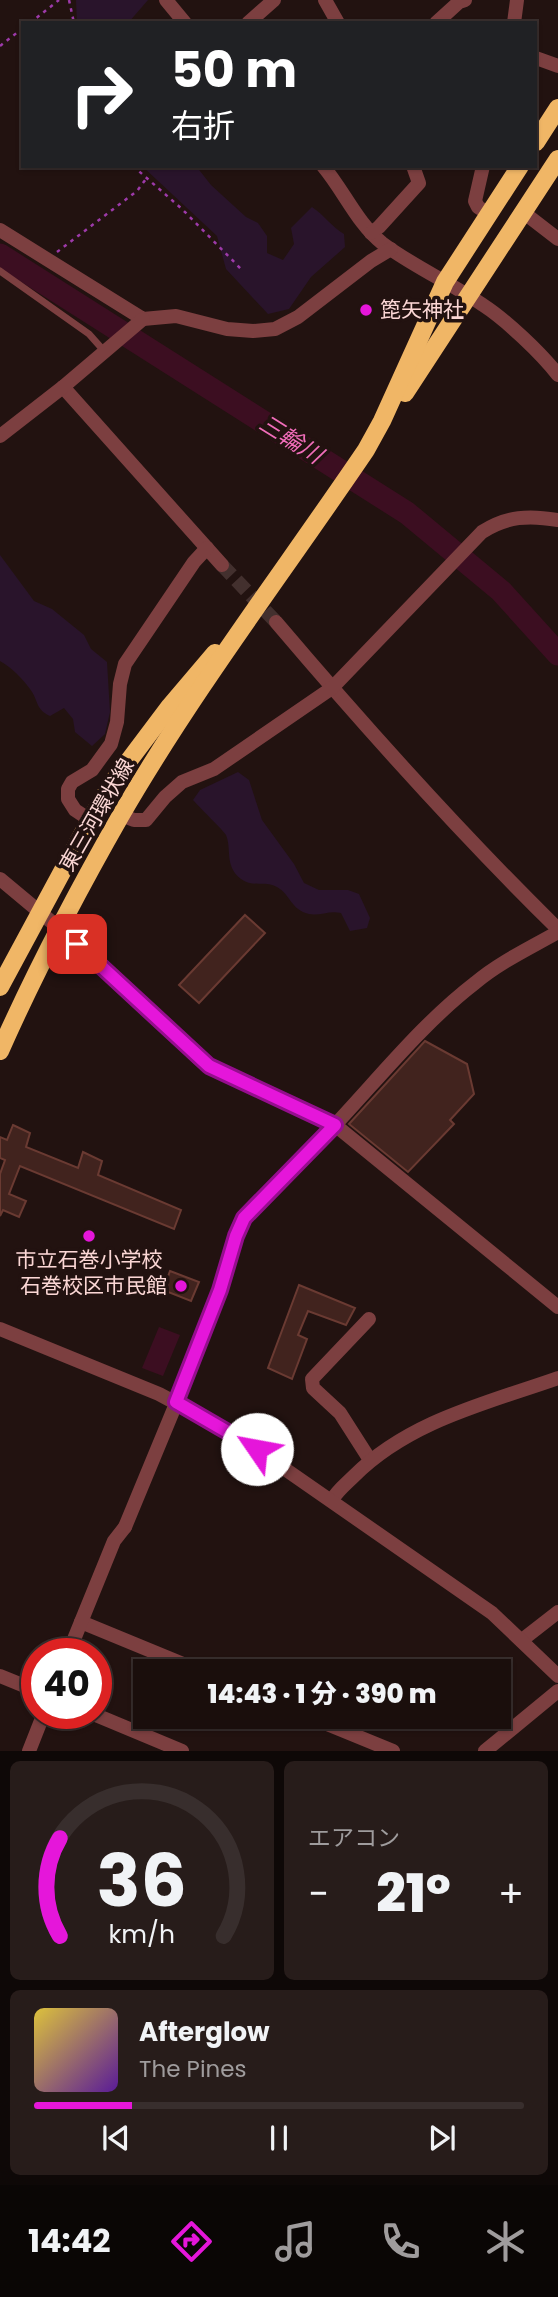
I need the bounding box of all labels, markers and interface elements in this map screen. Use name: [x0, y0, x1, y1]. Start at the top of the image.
text: 50 m: [171, 36, 297, 104]
icon: right: [56, 49, 147, 140]
text: 右折: [171, 103, 235, 148]
place label: 箆矢神社: [380, 295, 464, 324]
marker: 箆矢神社: [358, 302, 374, 318]
water label: 三輪川: [253, 407, 331, 472]
street label: 東三河環状線: [53, 753, 141, 877]
pin: [47, 914, 107, 974]
icon: arrive: [58, 925, 96, 963]
marker: 市立石巻小学校: [81, 1228, 97, 1244]
place label: 市立石巻小学校: [16, 1245, 163, 1274]
place label: 石巻校区市民館: [20, 1271, 167, 1300]
marker: 石巻校区市民館: [173, 1278, 189, 1294]
position arrow: [220, 1412, 294, 1486]
speed limit sign: 40: [21, 1638, 112, 1729]
text: 14:43 · 1 分 · 390 m: [208, 1676, 436, 1712]
text: エアコン: [308, 1822, 400, 1854]
text: 36: [97, 1831, 187, 1932]
text: 21°: [376, 1857, 451, 1930]
text: −: [308, 1867, 329, 1920]
text: +: [498, 1867, 524, 1920]
text: km/h: [109, 1917, 175, 1952]
text: Afterglow: [139, 2014, 270, 2050]
text: The Pines: [139, 2053, 247, 2085]
icon: previous: [97, 2119, 135, 2157]
icon: pause: [260, 2119, 298, 2157]
icon: next: [423, 2119, 461, 2157]
icon: directions: [167, 2217, 216, 2266]
icon: music: [271, 2217, 320, 2266]
icon: phone: [376, 2217, 425, 2266]
icon: climate: [481, 2217, 530, 2266]
text: 14:42: [28, 2218, 111, 2263]

